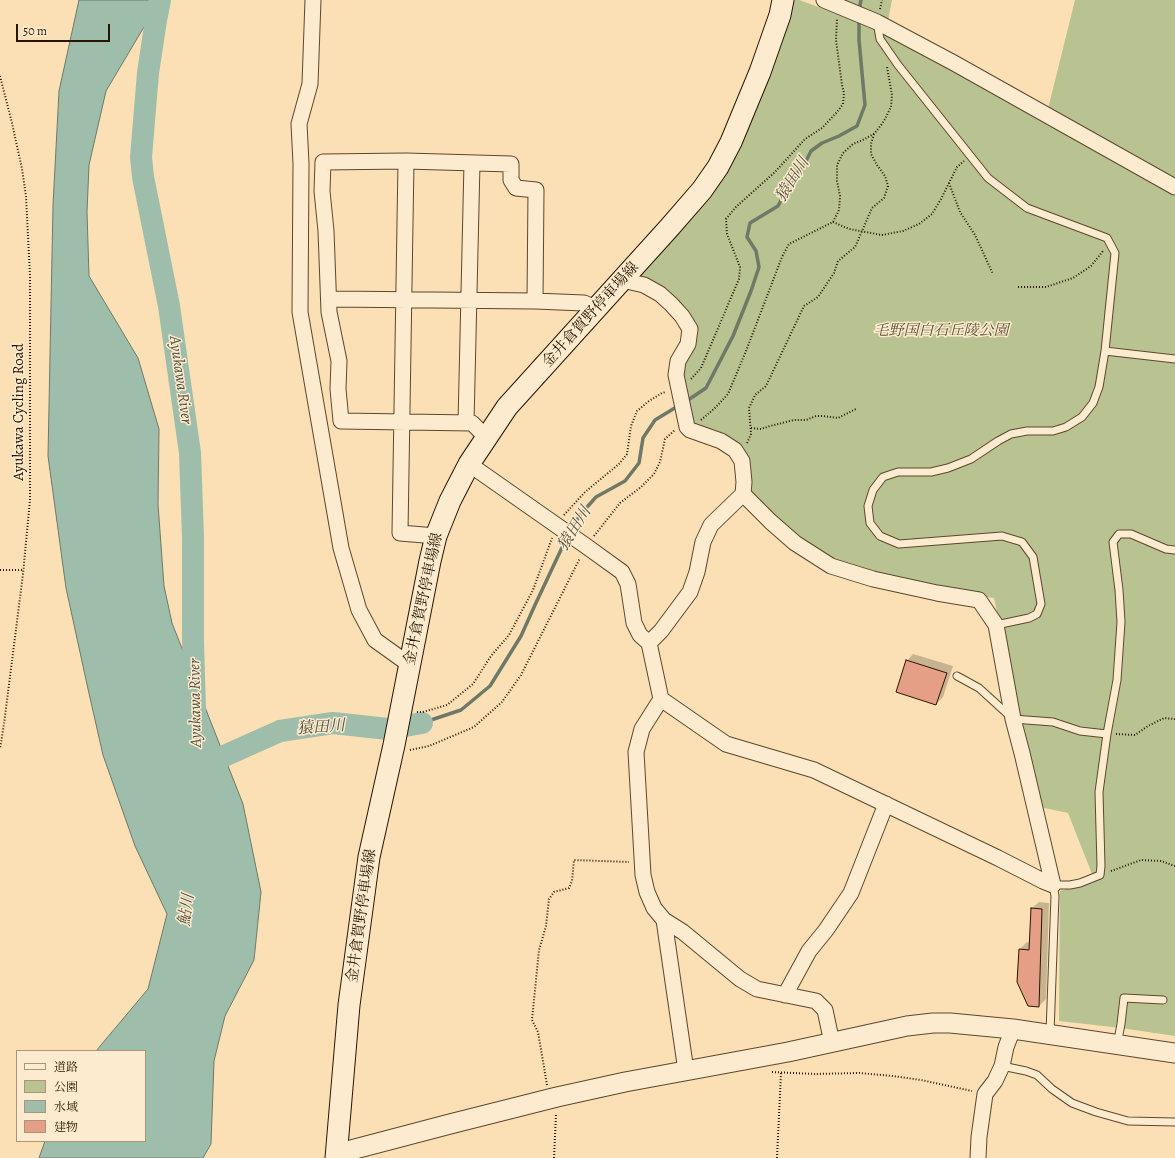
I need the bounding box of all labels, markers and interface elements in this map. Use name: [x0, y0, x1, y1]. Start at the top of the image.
scale bar: [18, 16, 112, 42]
text: 50 m: [23, 23, 47, 39]
water label: 猿田川: [772, 155, 814, 205]
street label: 金井倉賀野停車場線: [539, 259, 643, 371]
park label: 毛野国白石丘陵公園: [874, 322, 1008, 340]
water label: Ayukawa River: [164, 335, 196, 425]
street label: Ayukawa Cycling Road: [10, 343, 28, 481]
water label: 猿田川: [554, 504, 596, 554]
street label: 金井倉賀野停車場線: [401, 531, 447, 667]
water label: Ayukawa River: [186, 658, 206, 748]
water label: 猿田川: [296, 717, 346, 739]
street label: 金井倉賀野停車場線: [344, 848, 380, 984]
water label: 鮎川: [175, 893, 199, 927]
legend: [16, 1050, 146, 1142]
text: 道路: [54, 1059, 78, 1075]
text: 公園: [54, 1079, 78, 1095]
text: 水域: [54, 1099, 78, 1115]
text: 建物: [54, 1119, 78, 1135]

